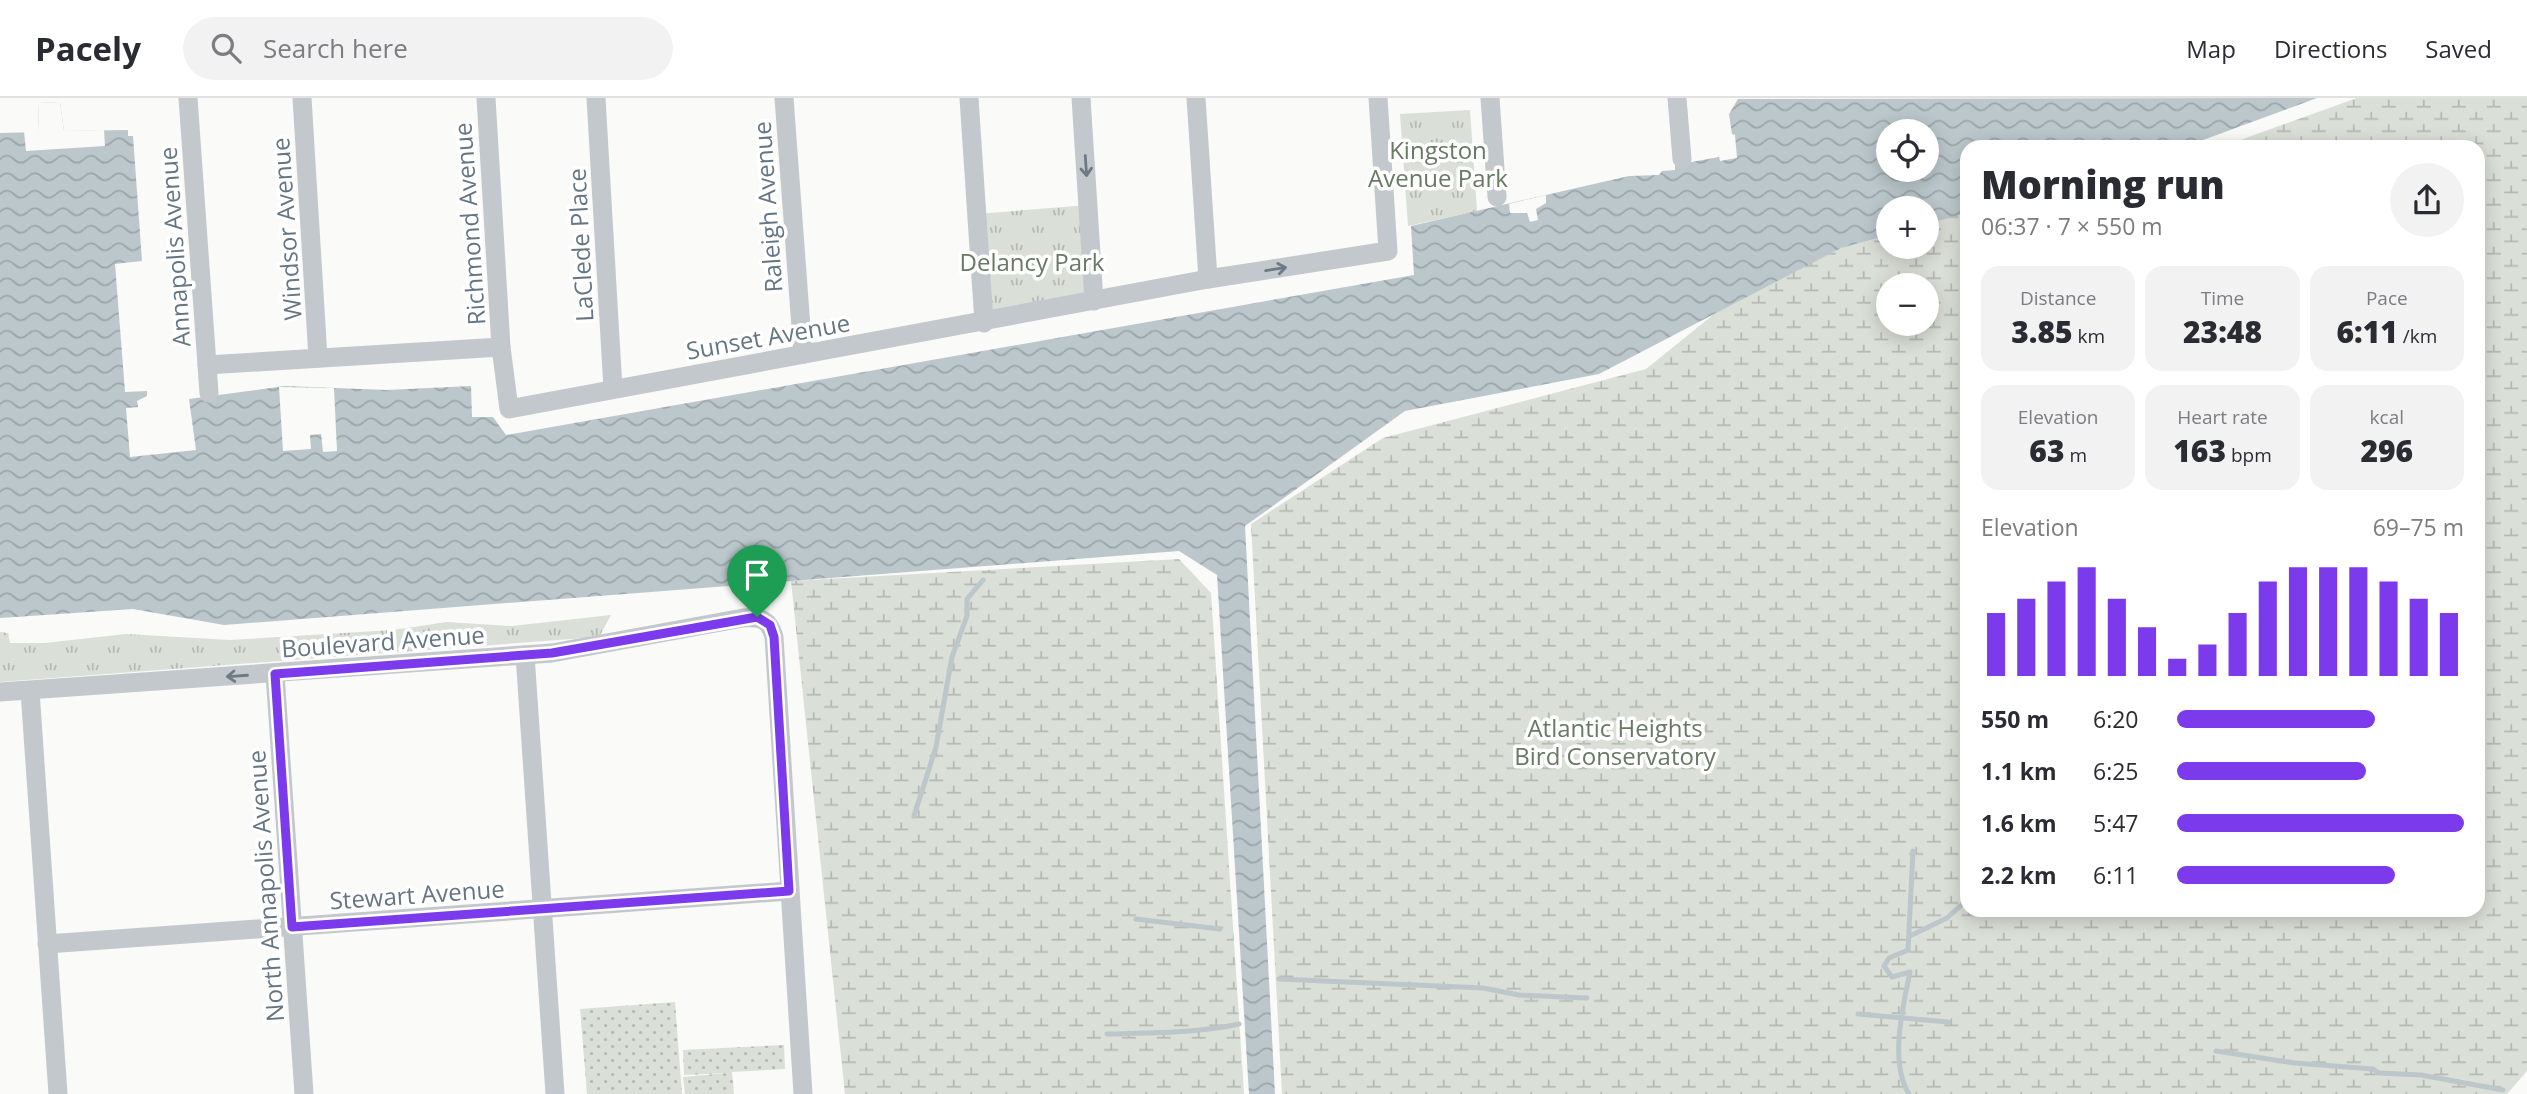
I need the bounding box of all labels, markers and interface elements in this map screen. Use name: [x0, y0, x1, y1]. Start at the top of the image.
search box: [183, 17, 673, 80]
text: Pacely: [35, 26, 141, 71]
icon: search: [207, 29, 245, 67]
text: Search here: [263, 30, 408, 66]
text: Map: [2186, 32, 2236, 65]
text: Directions: [2274, 32, 2387, 65]
text: Saved: [2425, 32, 2492, 65]
map controls: [1876, 119, 1939, 336]
button: locate: [1876, 119, 1939, 182]
street label: Raleigh Avenue: [745, 120, 789, 294]
street label: Richmond Avenue: [445, 122, 493, 326]
park label: Kingston Avenue Park: [1368, 133, 1508, 194]
street label: Windsor Avenue: [263, 137, 309, 321]
street label: Annapolis Avenue: [151, 146, 197, 348]
one-way arrow: [1079, 154, 1092, 177]
text: Morning run: [1981, 158, 2225, 210]
button: share: [2390, 163, 2464, 237]
street label: LaClede Place: [560, 167, 600, 323]
button: +: [1876, 196, 1939, 259]
text: 06:37 · 7 × 550 m: [1981, 210, 2163, 242]
park label: Delancy Park: [960, 245, 1105, 278]
one-way arrow: [1264, 262, 1286, 275]
button: −: [1876, 273, 1939, 336]
text: Distance: [2020, 285, 2096, 311]
text: Time: [2201, 285, 2244, 311]
text: Pace: [2366, 285, 2408, 311]
street label: Sunset Avenue: [683, 305, 853, 367]
text: 3.85: [2011, 311, 2073, 352]
text: 23:48: [2183, 311, 2262, 352]
text: 6:11: [2336, 311, 2398, 352]
text: km: [2073, 323, 2105, 349]
text: /km: [2398, 323, 2437, 349]
text: Elevation: [2018, 404, 2099, 430]
text: Heart rate: [2177, 404, 2268, 430]
text: kcal: [2370, 404, 2404, 430]
text: 63: [2029, 430, 2064, 471]
text: 163: [2173, 430, 2226, 471]
text: 296: [2360, 430, 2413, 471]
text: m: [2064, 442, 2087, 468]
text: bpm: [2226, 442, 2272, 468]
text: Elevation: [1981, 511, 2079, 543]
text: 69–75 m: [2373, 511, 2464, 543]
pin: [727, 545, 787, 617]
icon: arrive: [738, 556, 776, 594]
street label: Boulevard Avenue: [280, 617, 486, 665]
one-way arrow: [226, 670, 249, 683]
text: 550 m: [1981, 703, 2049, 735]
text: 6:20: [2093, 703, 2139, 735]
park label: Atlantic Heights Bird Conservatory: [1514, 711, 1717, 772]
street label: North Annapolis Avenue: [239, 749, 291, 1023]
text: 1.1 km: [1981, 755, 2057, 787]
text: 6:25: [2093, 755, 2139, 787]
text: 1.6 km: [1981, 807, 2057, 839]
text: 5:47: [2093, 807, 2139, 839]
text: 2.2 km: [1981, 859, 2057, 891]
text: 6:11: [2093, 859, 2139, 891]
street label: Stewart Avenue: [328, 871, 506, 917]

